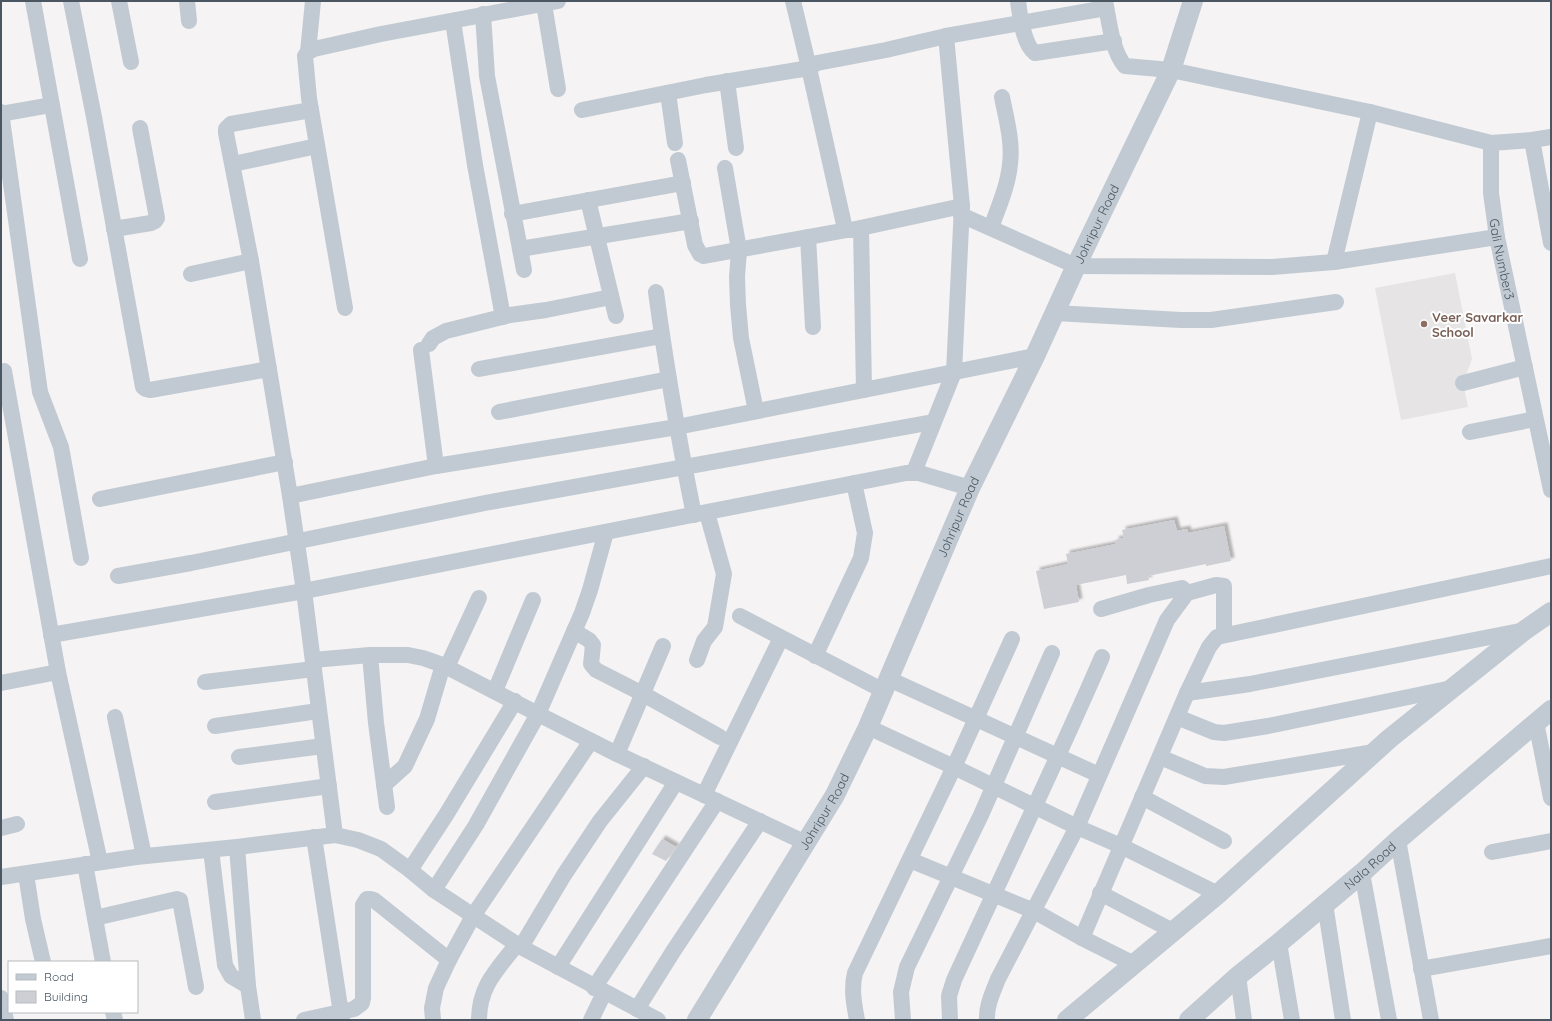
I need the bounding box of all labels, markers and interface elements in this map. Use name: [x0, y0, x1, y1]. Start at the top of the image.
street label: Johripur Road: [1070, 182, 1122, 267]
street label: Gali Number3: [1487, 218, 1518, 301]
place label: Veer Savarkar School: [1432, 309, 1524, 340]
marker: Veer Savarkar School: [1419, 319, 1429, 329]
street label: Johripur Road: [933, 474, 982, 560]
street label: Johripur Road: [795, 770, 852, 853]
street label: Nala Road: [1341, 838, 1399, 893]
legend: [8, 961, 138, 1013]
text: Road: [44, 969, 74, 984]
text: Building: [44, 989, 88, 1004]

